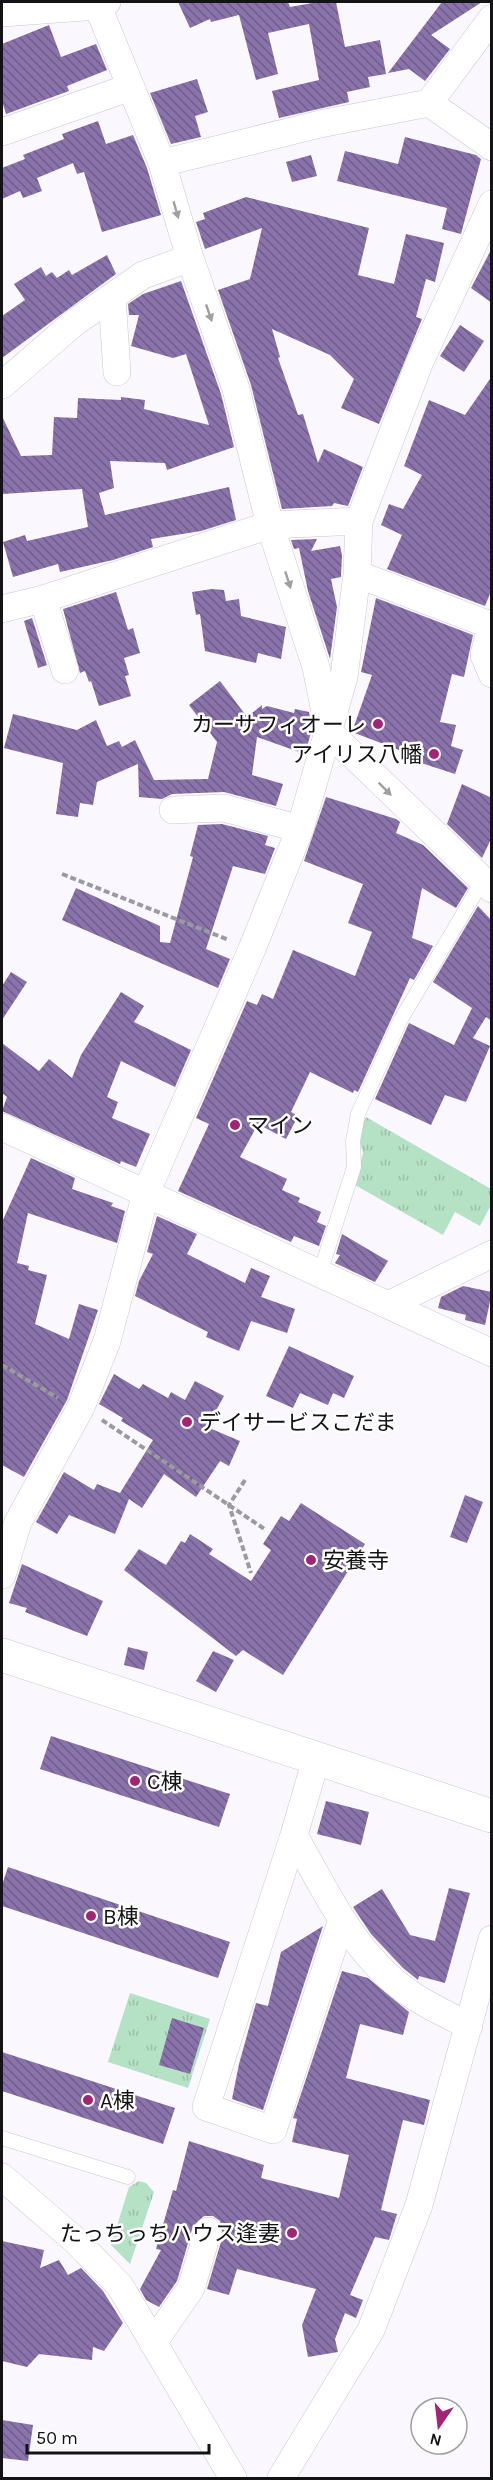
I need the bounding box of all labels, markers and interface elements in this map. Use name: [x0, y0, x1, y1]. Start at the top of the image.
one-way arrow: [172, 201, 181, 219]
one-way arrow: [205, 304, 215, 322]
one-way arrow: [284, 571, 293, 589]
place label: カーサフィオーレ: [191, 712, 366, 738]
marker: カーサフィオーレ: [371, 717, 385, 731]
place label: アイリス八幡: [291, 742, 422, 768]
marker: アイリス八幡: [427, 747, 441, 761]
one-way arrow: [378, 781, 392, 795]
place label: マイン: [247, 1113, 313, 1139]
marker: マイン: [228, 1118, 242, 1132]
place label: デイサービスこだま: [199, 1410, 397, 1436]
marker: デイサービスこだま: [180, 1415, 194, 1429]
place label: 安養寺: [323, 1548, 389, 1574]
marker: 安養寺: [304, 1553, 318, 1567]
place label: C棟: [147, 1769, 183, 1795]
marker: C棟: [128, 1774, 142, 1788]
place label: B棟: [103, 1904, 139, 1930]
marker: B棟: [84, 1909, 98, 1923]
place label: A棟: [100, 2088, 135, 2114]
marker: A棟: [81, 2093, 95, 2107]
place label: たっちっちハウス逢妻: [60, 2221, 280, 2247]
marker: たっちっちハウス逢妻: [285, 2226, 299, 2240]
north arrow: [409, 2396, 469, 2456]
scale bar: [27, 2417, 208, 2455]
text: 50 m: [36, 2427, 78, 2449]
text: N: [428, 2429, 443, 2451]

